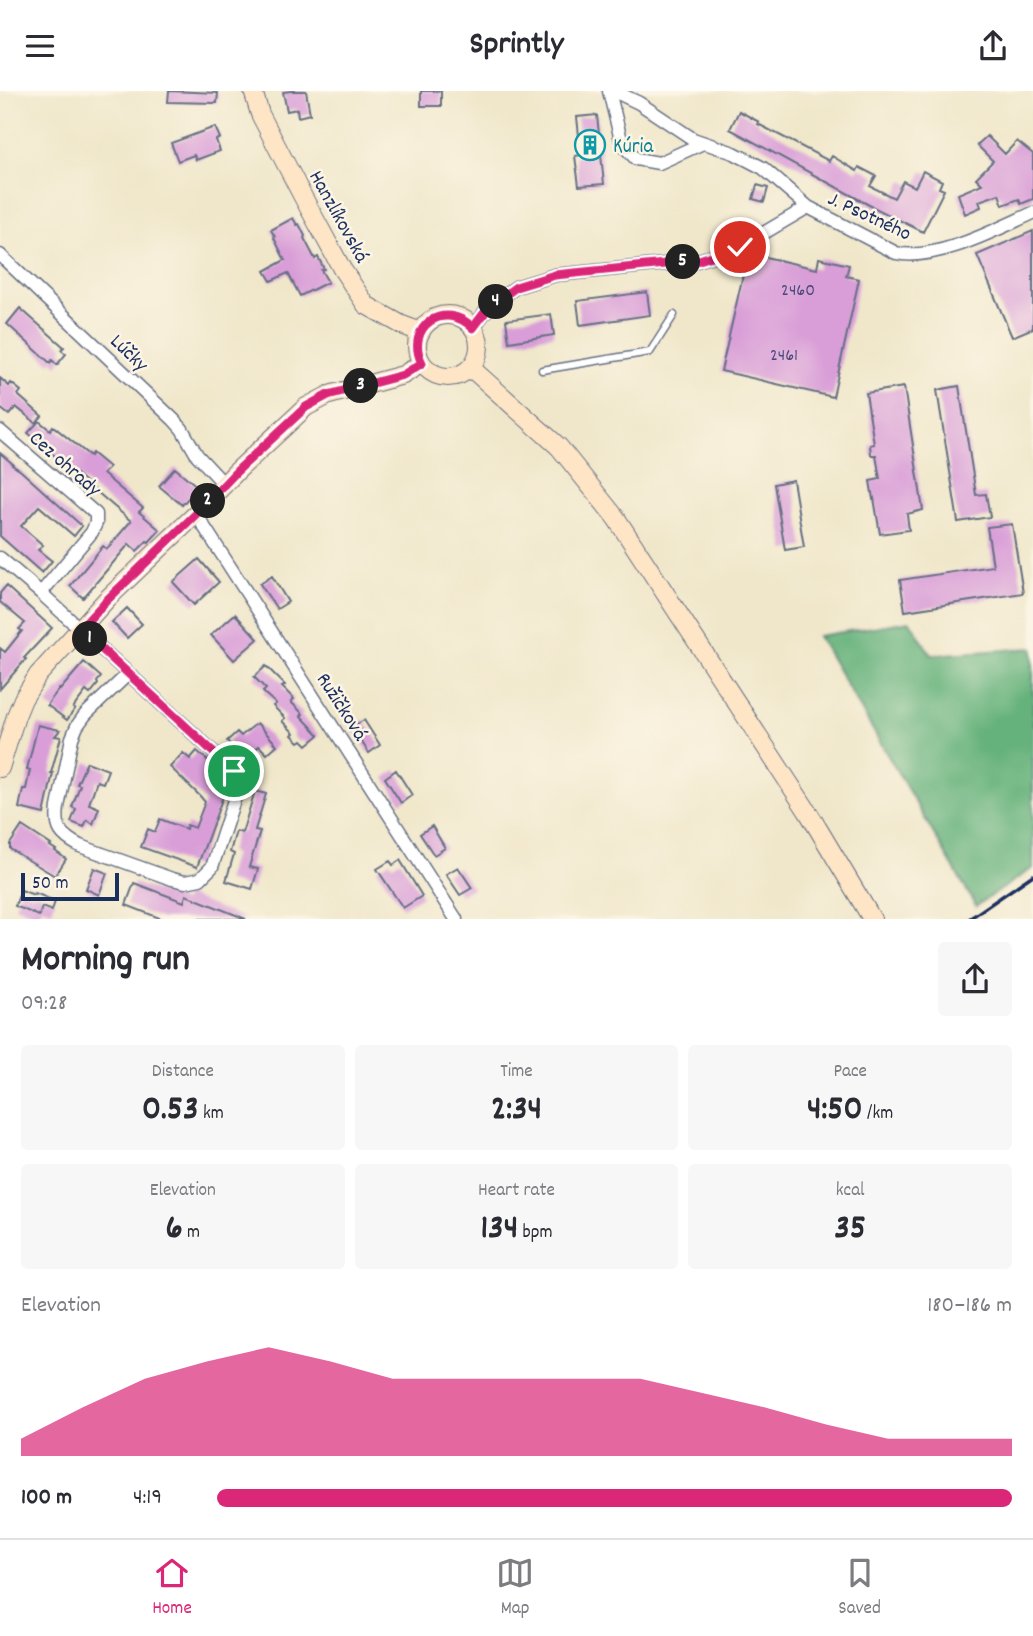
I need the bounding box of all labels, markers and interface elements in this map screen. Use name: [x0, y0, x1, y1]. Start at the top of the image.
text: Sprintly: [470, 23, 563, 69]
icon: menu: [21, 27, 59, 65]
icon: share: [974, 27, 1012, 65]
building icon: Kúria: [573, 128, 607, 162]
place label: Kúria: [613, 133, 654, 163]
street label: Hanzlíkovská: [300, 166, 375, 270]
street label: J. Psotného: [822, 185, 915, 250]
pin: [710, 217, 770, 277]
icon: check: [721, 228, 759, 266]
pin: 5: [666, 245, 700, 279]
text: 5: [678, 248, 687, 275]
house number: 2460: [781, 279, 815, 304]
pin: 4: [478, 285, 514, 319]
text: 4: [492, 288, 499, 315]
street label: Lúčky: [102, 328, 154, 380]
house number: 2461: [770, 344, 798, 369]
pin: 3: [344, 369, 378, 403]
text: 3: [356, 372, 365, 399]
street label: Cez ohrady: [21, 425, 107, 506]
pin: 2: [190, 483, 226, 519]
text: 2: [203, 487, 212, 514]
pin: 1: [72, 621, 108, 657]
text: 1: [87, 625, 92, 652]
street label: Ružičková: [307, 668, 374, 748]
pin: [204, 741, 264, 801]
icon: arrive: [215, 752, 253, 790]
scale bar: [21, 869, 119, 901]
text: 50 m: [32, 871, 69, 898]
text: Morning run: [21, 934, 190, 989]
button: share: [938, 942, 1012, 1016]
text: 09:28: [21, 988, 67, 1021]
text: Distance: [152, 1059, 214, 1086]
text: Time: [500, 1059, 533, 1086]
text: Pace: [833, 1059, 867, 1086]
text: 0.53: [142, 1086, 199, 1136]
text: 2:34: [491, 1086, 542, 1136]
text: 4:50: [807, 1086, 863, 1136]
text: km: [199, 1101, 224, 1128]
text: /km: [863, 1101, 893, 1128]
text: Elevation: [150, 1178, 216, 1205]
text: Heart rate: [478, 1178, 555, 1205]
text: kcal: [836, 1178, 865, 1205]
text: 6: [166, 1205, 183, 1255]
text: 134: [480, 1205, 518, 1255]
text: 35: [834, 1205, 866, 1255]
text: m: [183, 1220, 200, 1247]
text: bpm: [518, 1220, 553, 1247]
text: Elevation: [21, 1290, 101, 1323]
text: 180–186 m: [927, 1290, 1012, 1323]
text: 100 m: [21, 1482, 72, 1515]
text: 4:19: [133, 1482, 162, 1515]
tab: Home: [152, 1554, 192, 1623]
tab: Map: [496, 1554, 534, 1623]
tab: Saved: [838, 1554, 881, 1623]

